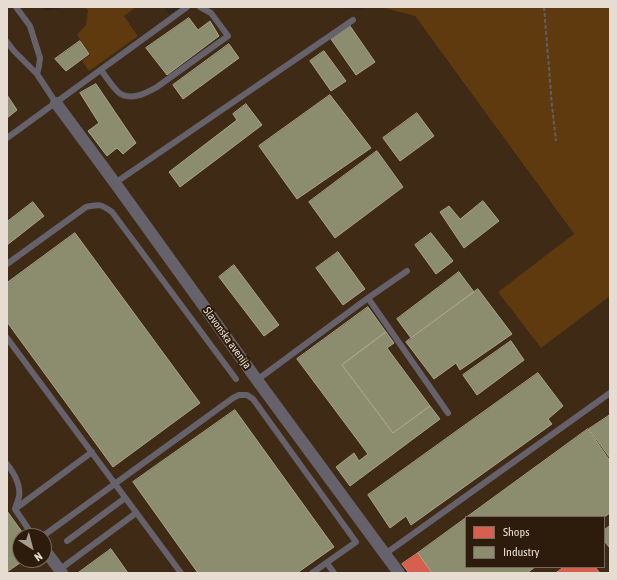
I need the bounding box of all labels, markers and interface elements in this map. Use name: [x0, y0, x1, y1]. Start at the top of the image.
street label: Slavonska avenija: [200, 305, 254, 371]
legend: [465, 516, 605, 568]
text: Shops: [503, 525, 529, 539]
north arrow: [12, 528, 52, 568]
text: Industry: [503, 545, 540, 559]
text: N: [32, 550, 45, 564]

